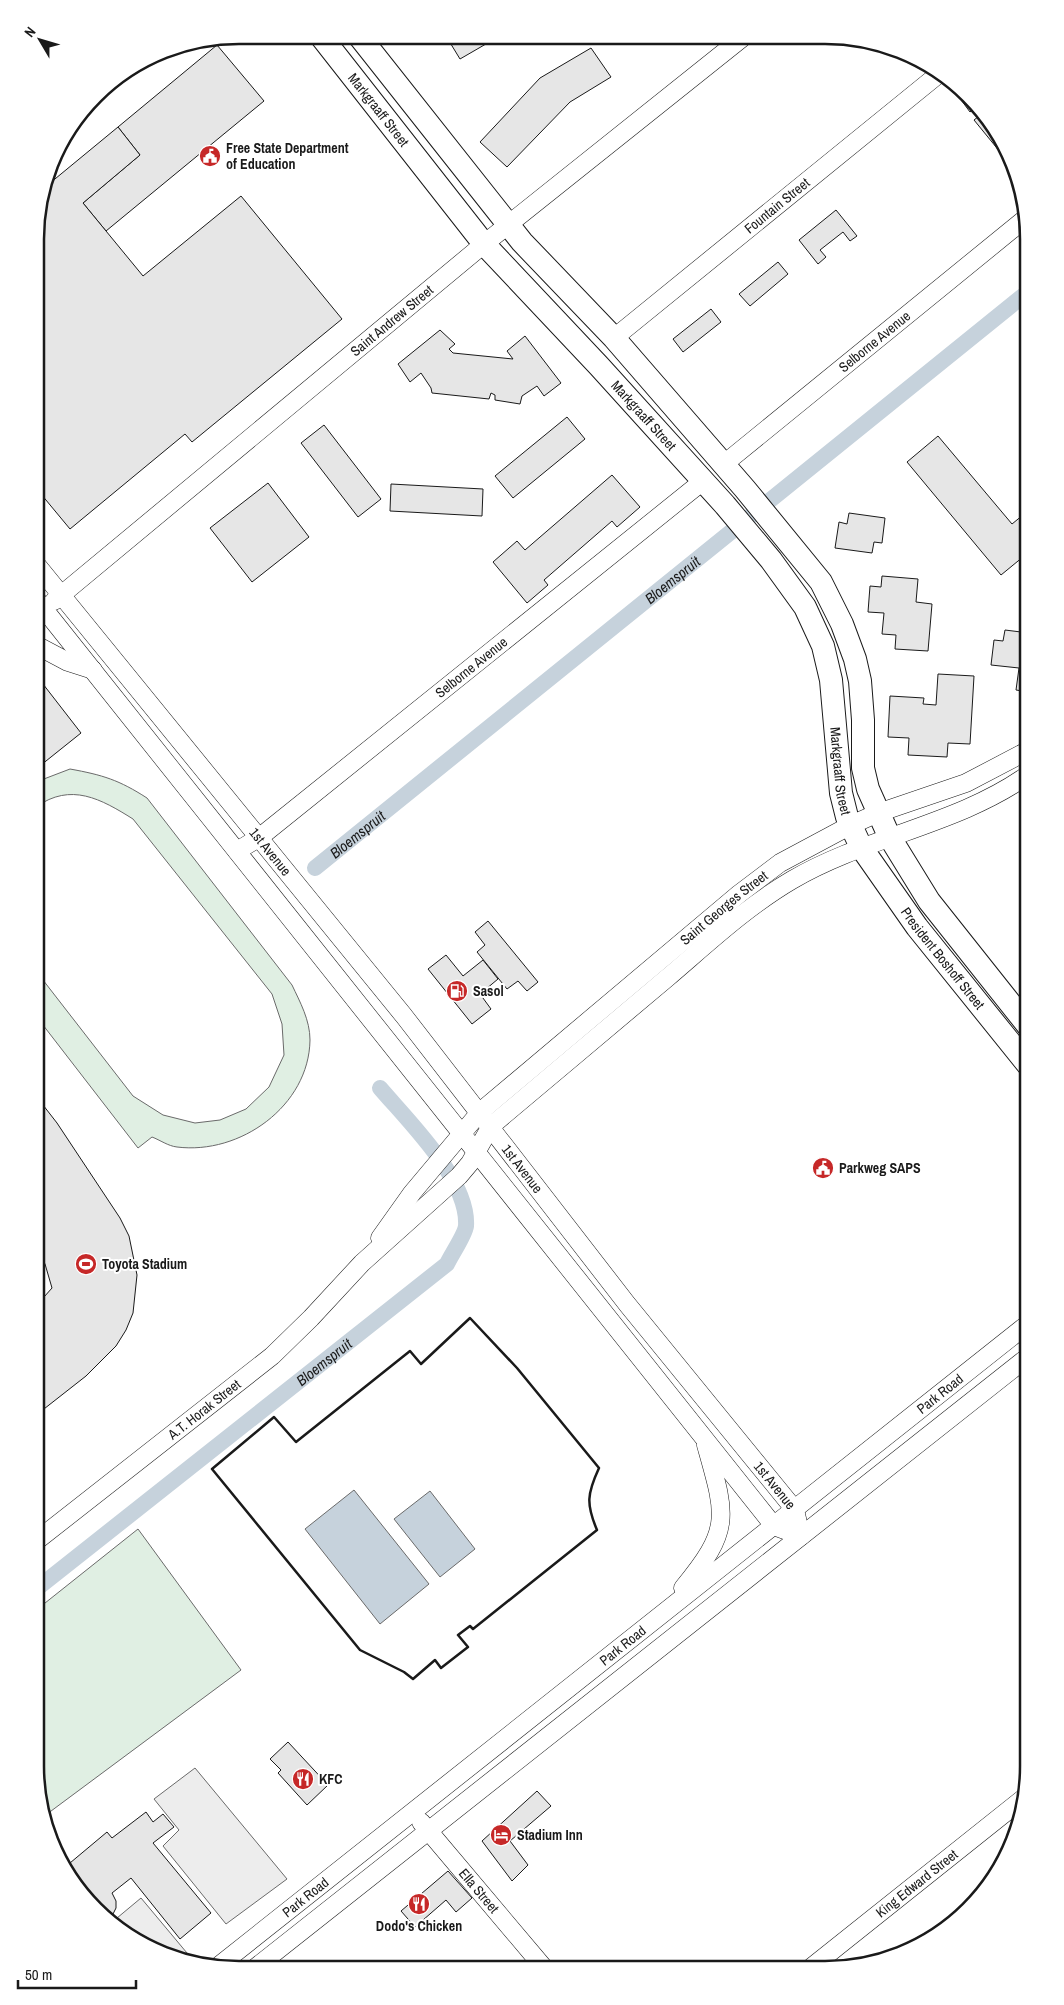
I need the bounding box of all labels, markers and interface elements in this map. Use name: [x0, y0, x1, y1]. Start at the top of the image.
north arrow: [15, 15, 65, 65]
text: N: [20, 23, 39, 41]
street label: Markgraaff Street: [344, 69, 413, 150]
place label: Free State Department of Education: [226, 139, 349, 173]
public building icon: Free State Department of Education: [198, 144, 222, 168]
street label: Fountain Street: [741, 174, 813, 237]
street label: Saint Andrew Street: [347, 281, 437, 360]
street label: Selborne Avenue: [835, 307, 914, 376]
street label: Markgraaff Street: [607, 377, 680, 454]
water label: Bloemspruit: [640, 550, 705, 608]
street label: Selborne Avenue: [432, 633, 511, 702]
street label: Markgraaff Street: [826, 726, 855, 817]
water label: Bloemspruit: [325, 805, 390, 863]
street label: 1st Avenue: [245, 824, 295, 879]
street label: Saint Georges Street: [676, 867, 771, 949]
street label: President Boshoff Street: [897, 904, 989, 1013]
fuel station icon: Sasol: [445, 979, 469, 1003]
place label: Sasol: [473, 982, 504, 1000]
street label: 1st Avenue: [498, 1141, 547, 1197]
public building icon: Parkweg SAPS: [811, 1156, 835, 1180]
place label: Parkweg SAPS: [839, 1159, 921, 1177]
sports icon: Toyota Stadium: [74, 1252, 98, 1276]
place label: Toyota Stadium: [102, 1255, 187, 1273]
water label: Bloemspruit: [291, 1333, 356, 1390]
street label: Park Road: [913, 1370, 967, 1418]
street label: A.T. Horak Street: [163, 1375, 244, 1444]
street label: 1st Avenue: [750, 1458, 800, 1513]
street label: Park Road: [596, 1622, 649, 1669]
restaurant icon: KFC: [291, 1767, 315, 1791]
place label: KFC: [319, 1770, 343, 1788]
hotel icon: Stadium Inn: [489, 1823, 513, 1847]
place label: Stadium Inn: [517, 1826, 583, 1844]
street label: King Edward Street: [872, 1845, 961, 1921]
street label: Ella Street: [455, 1865, 503, 1917]
street label: Park Road: [278, 1873, 332, 1921]
restaurant icon: Dodo's Chicken: [407, 1892, 431, 1916]
place label: Dodo's Chicken: [376, 1917, 462, 1935]
scale bar: [18, 1958, 135, 1990]
text: 50 m: [25, 1964, 52, 1985]

